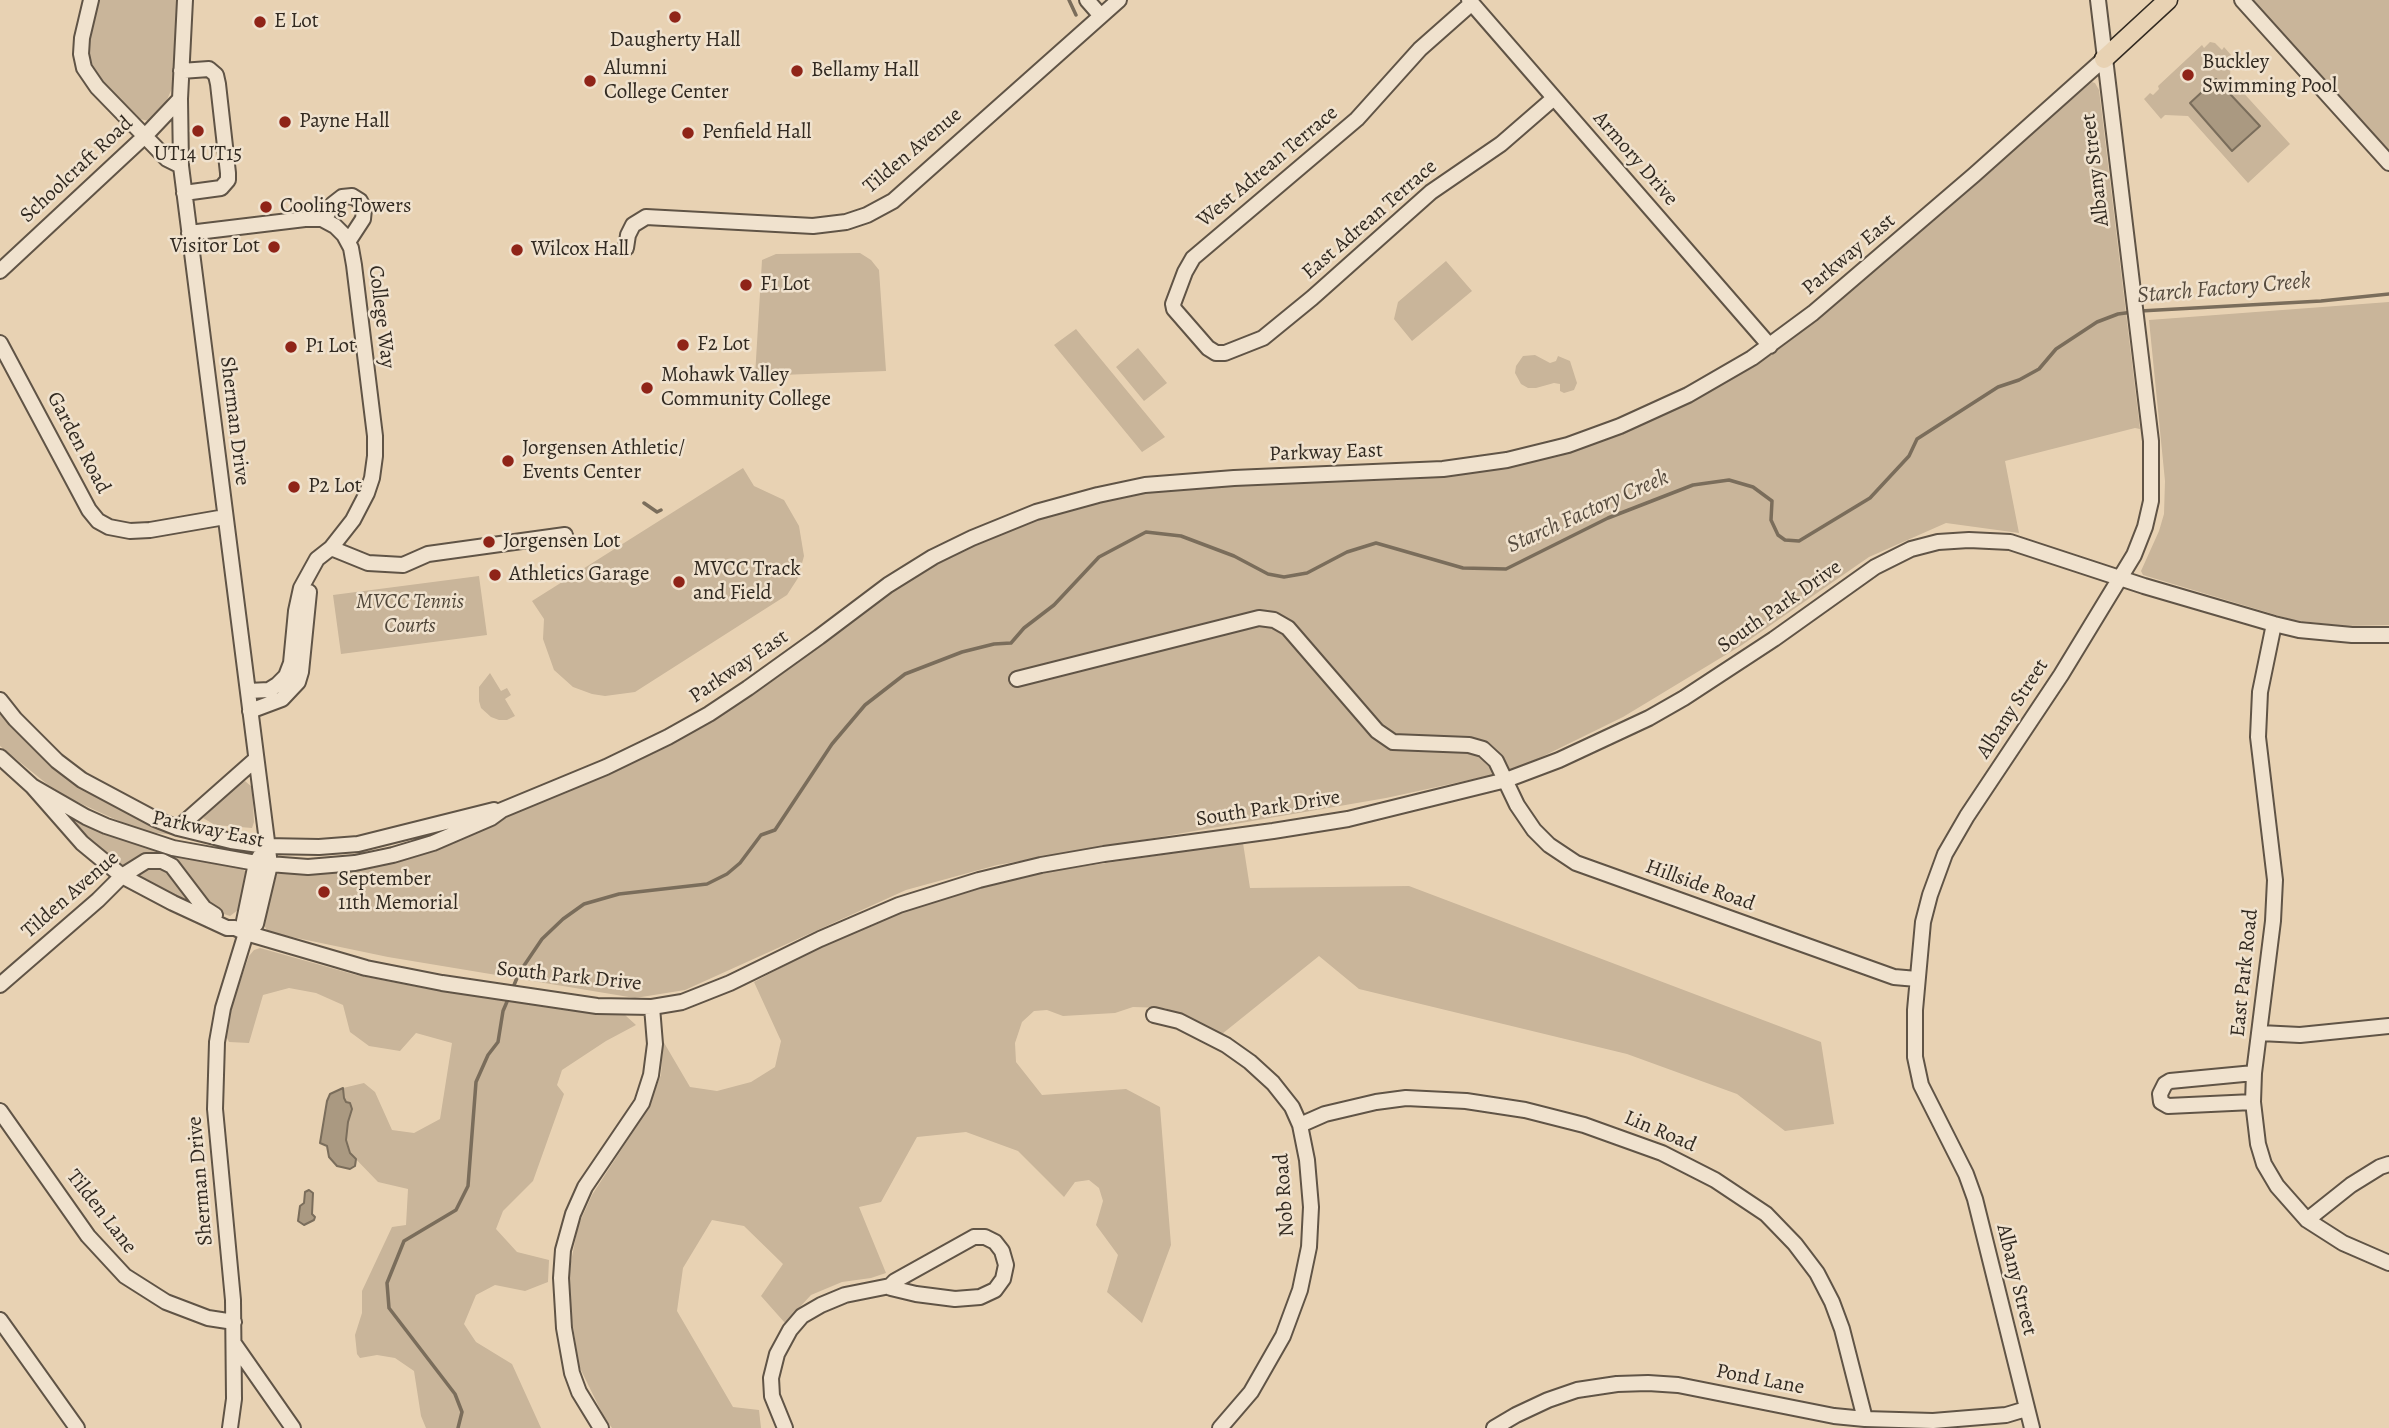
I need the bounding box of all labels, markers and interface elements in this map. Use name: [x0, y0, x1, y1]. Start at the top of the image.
place label: E Lot: [274, 9, 319, 35]
marker: Daugherty Hall: [667, 9, 683, 25]
marker: E Lot: [252, 14, 268, 30]
place label: Daugherty Hall: [610, 28, 740, 54]
place label: Buckley Swimming Pool: [2202, 50, 2337, 100]
place label: Alumni College Center: [604, 56, 729, 106]
place label: Bellamy Hall: [811, 58, 919, 84]
marker: Bellamy Hall: [789, 63, 805, 79]
marker: Buckley Swimming Pool: [2180, 67, 2196, 83]
marker: Alumni College Center: [582, 73, 598, 89]
street label: West Adrean Terrace: [1192, 101, 1344, 233]
street label: Tilden Avenue: [859, 103, 967, 199]
street label: Armory Drive: [1587, 107, 1683, 211]
place label: Payne Hall: [299, 109, 389, 135]
street label: Schoolcraft Road: [15, 111, 139, 229]
street label: Albany Street: [2077, 112, 2115, 228]
marker: Payne Hall: [277, 114, 293, 130]
place label: Penfield Hall: [702, 120, 811, 146]
marker: UT14 UT15: [190, 123, 206, 139]
marker: Penfield Hall: [680, 125, 696, 141]
place label: UT14 UT15: [154, 142, 242, 168]
street label: East Adrean Terrace: [1297, 155, 1443, 285]
place label: Cooling Towers: [280, 194, 412, 220]
marker: Cooling Towers: [258, 199, 274, 215]
street label: Parkway East: [1797, 209, 1901, 301]
place label: Visitor Lot: [170, 234, 260, 260]
place label: Wilcox Hall: [531, 237, 629, 263]
marker: Visitor Lot: [266, 239, 282, 255]
marker: Wilcox Hall: [509, 242, 525, 258]
street label: College Way: [362, 264, 400, 370]
water label: Starch Factory Creek: [2136, 268, 2312, 310]
place label: F1 Lot: [760, 272, 810, 298]
marker: F1 Lot: [738, 277, 754, 293]
place label: F2 Lot: [697, 332, 750, 358]
place label: P1 Lot: [305, 334, 356, 360]
marker: F2 Lot: [675, 337, 691, 353]
marker: P1 Lot: [283, 339, 299, 355]
street label: Sherman Drive: [214, 355, 254, 487]
place label: Mohawk Valley Community College: [661, 363, 831, 413]
marker: Mohawk Valley Community College: [639, 380, 655, 396]
street label: Garden Road: [41, 388, 115, 498]
place label: Jorgensen Athletic/ Events Center: [522, 436, 685, 486]
street label: Parkway East: [1269, 438, 1383, 468]
marker: Jorgensen Athletic/ Events Center: [500, 453, 516, 469]
water label: Starch Factory Creek: [1503, 464, 1673, 560]
place label: P2 Lot: [308, 474, 362, 500]
marker: P2 Lot: [286, 479, 302, 495]
place label: Jorgensen Lot: [503, 529, 621, 555]
marker: Jorgensen Lot: [481, 534, 497, 550]
street label: South Park Drive: [1713, 555, 1847, 659]
place label: MVCC Track and Field: [693, 557, 801, 607]
place label: Athletics Garage: [509, 562, 649, 588]
marker: Athletics Garage: [487, 567, 503, 583]
marker: MVCC Track and Field: [671, 574, 687, 590]
park label: MVCC Tennis Courts: [356, 590, 464, 640]
street label: Parkway East: [685, 625, 793, 709]
street label: Albany Street: [1971, 654, 2055, 764]
street label: South Park Drive: [1194, 785, 1342, 833]
street label: Parkway East: [150, 806, 266, 854]
street label: Tilden Avenue: [17, 846, 125, 944]
street label: Hillside Road: [1642, 855, 1758, 917]
place label: September 11th Memorial: [338, 867, 458, 917]
marker: September 11th Memorial: [316, 884, 332, 900]
street label: East Park Road: [2226, 908, 2264, 1038]
street label: South Park Drive: [495, 957, 643, 997]
street label: Lin Road: [1620, 1106, 1700, 1158]
street label: Sherman Drive: [183, 1115, 219, 1247]
street label: Nob Road: [1270, 1152, 1300, 1238]
street label: Tilden Lane: [60, 1165, 142, 1259]
street label: Albany Street: [1990, 1222, 2042, 1338]
street label: Pond Lane: [1714, 1359, 1806, 1401]

